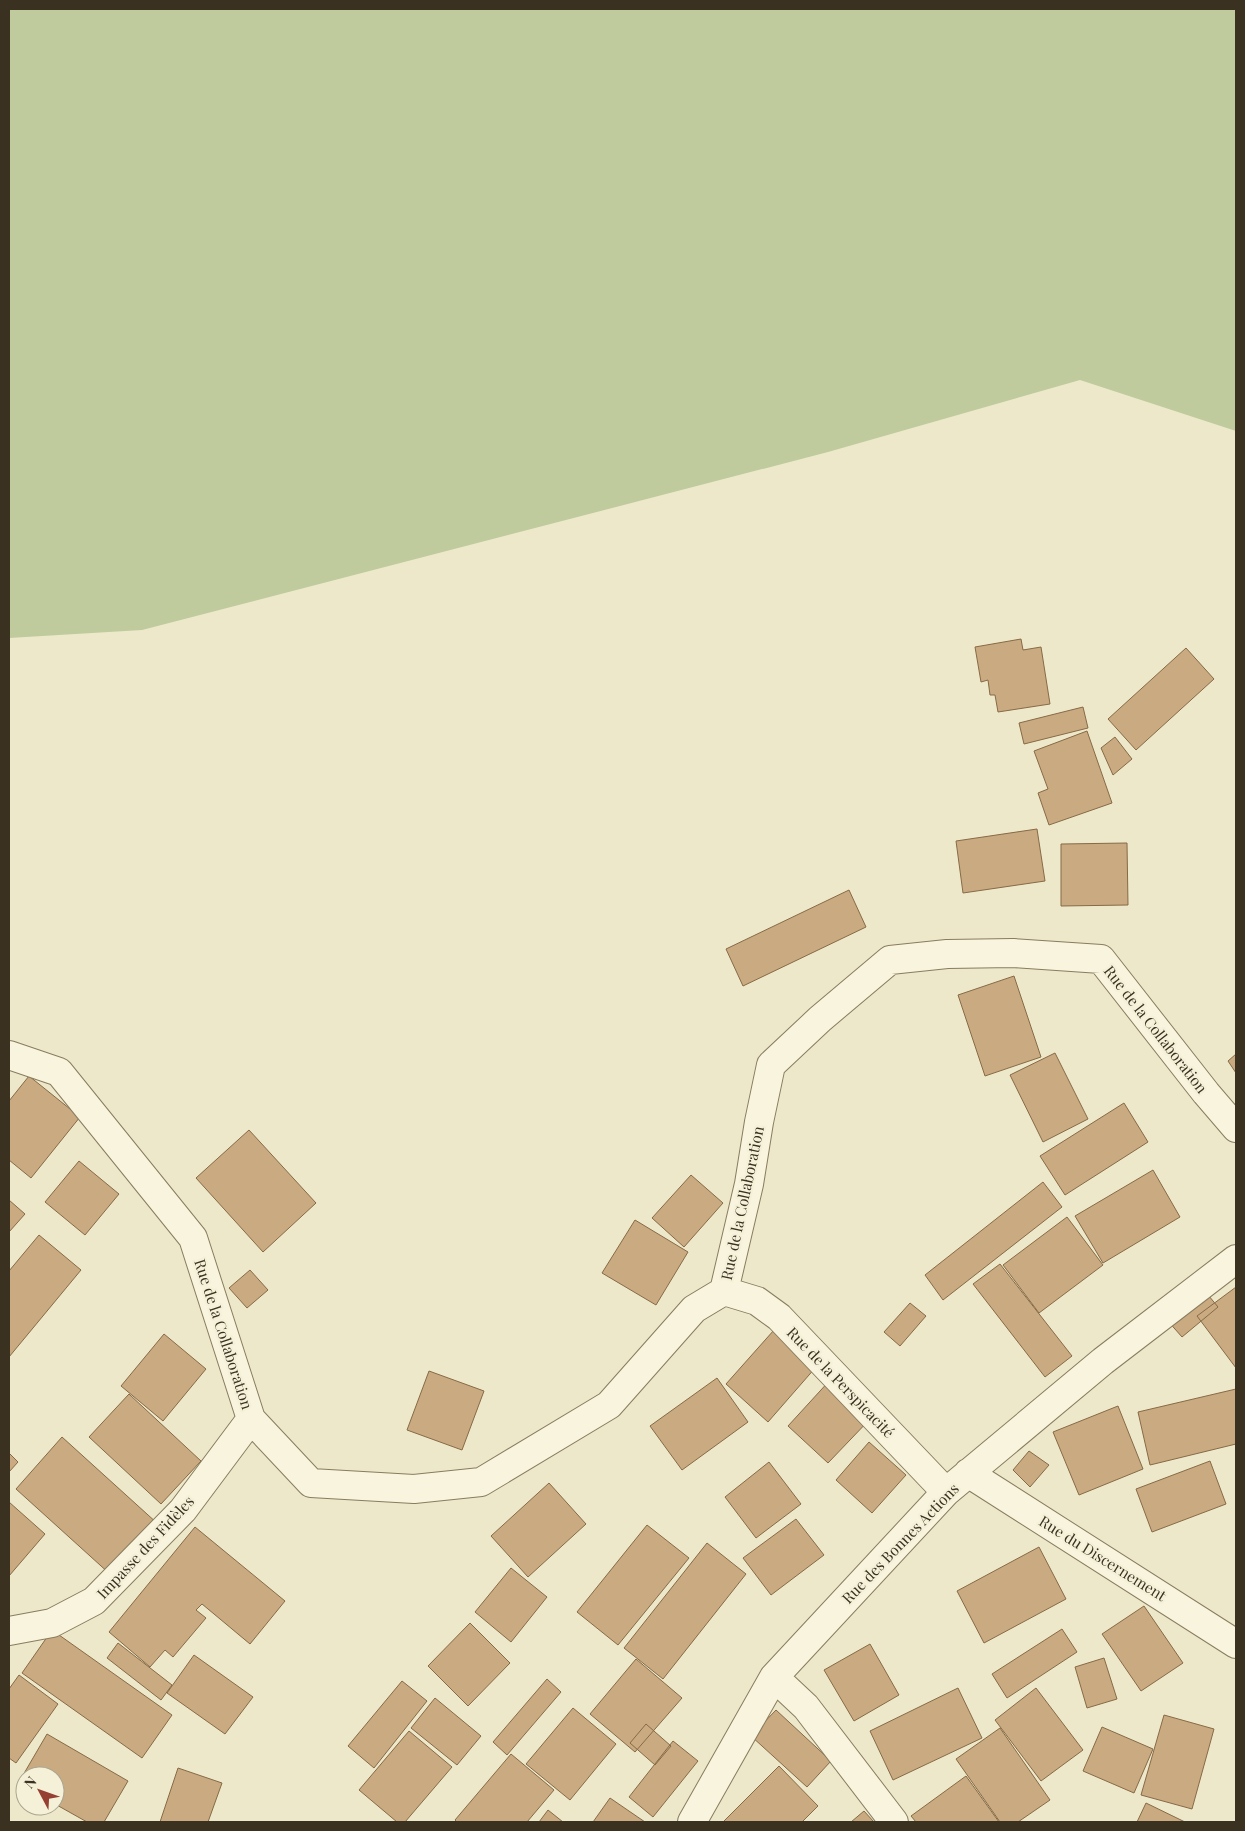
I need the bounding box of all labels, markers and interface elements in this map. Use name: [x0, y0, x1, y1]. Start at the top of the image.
street label: Rue de la Collaboration: [1100, 961, 1212, 1097]
street label: Rue de la Collaboration: [716, 1124, 768, 1282]
street label: Rue de la Collaboration: [190, 1256, 258, 1412]
street label: Rue de la Perspicacité: [783, 1322, 899, 1442]
street label: Rue des Bonnes Actions: [837, 1479, 963, 1607]
street label: Impasse des Fidèles: [92, 1491, 198, 1603]
street label: Rue du Discernement: [1036, 1511, 1171, 1606]
north arrow: [15, 1766, 65, 1816]
text: N: [19, 1772, 40, 1792]

